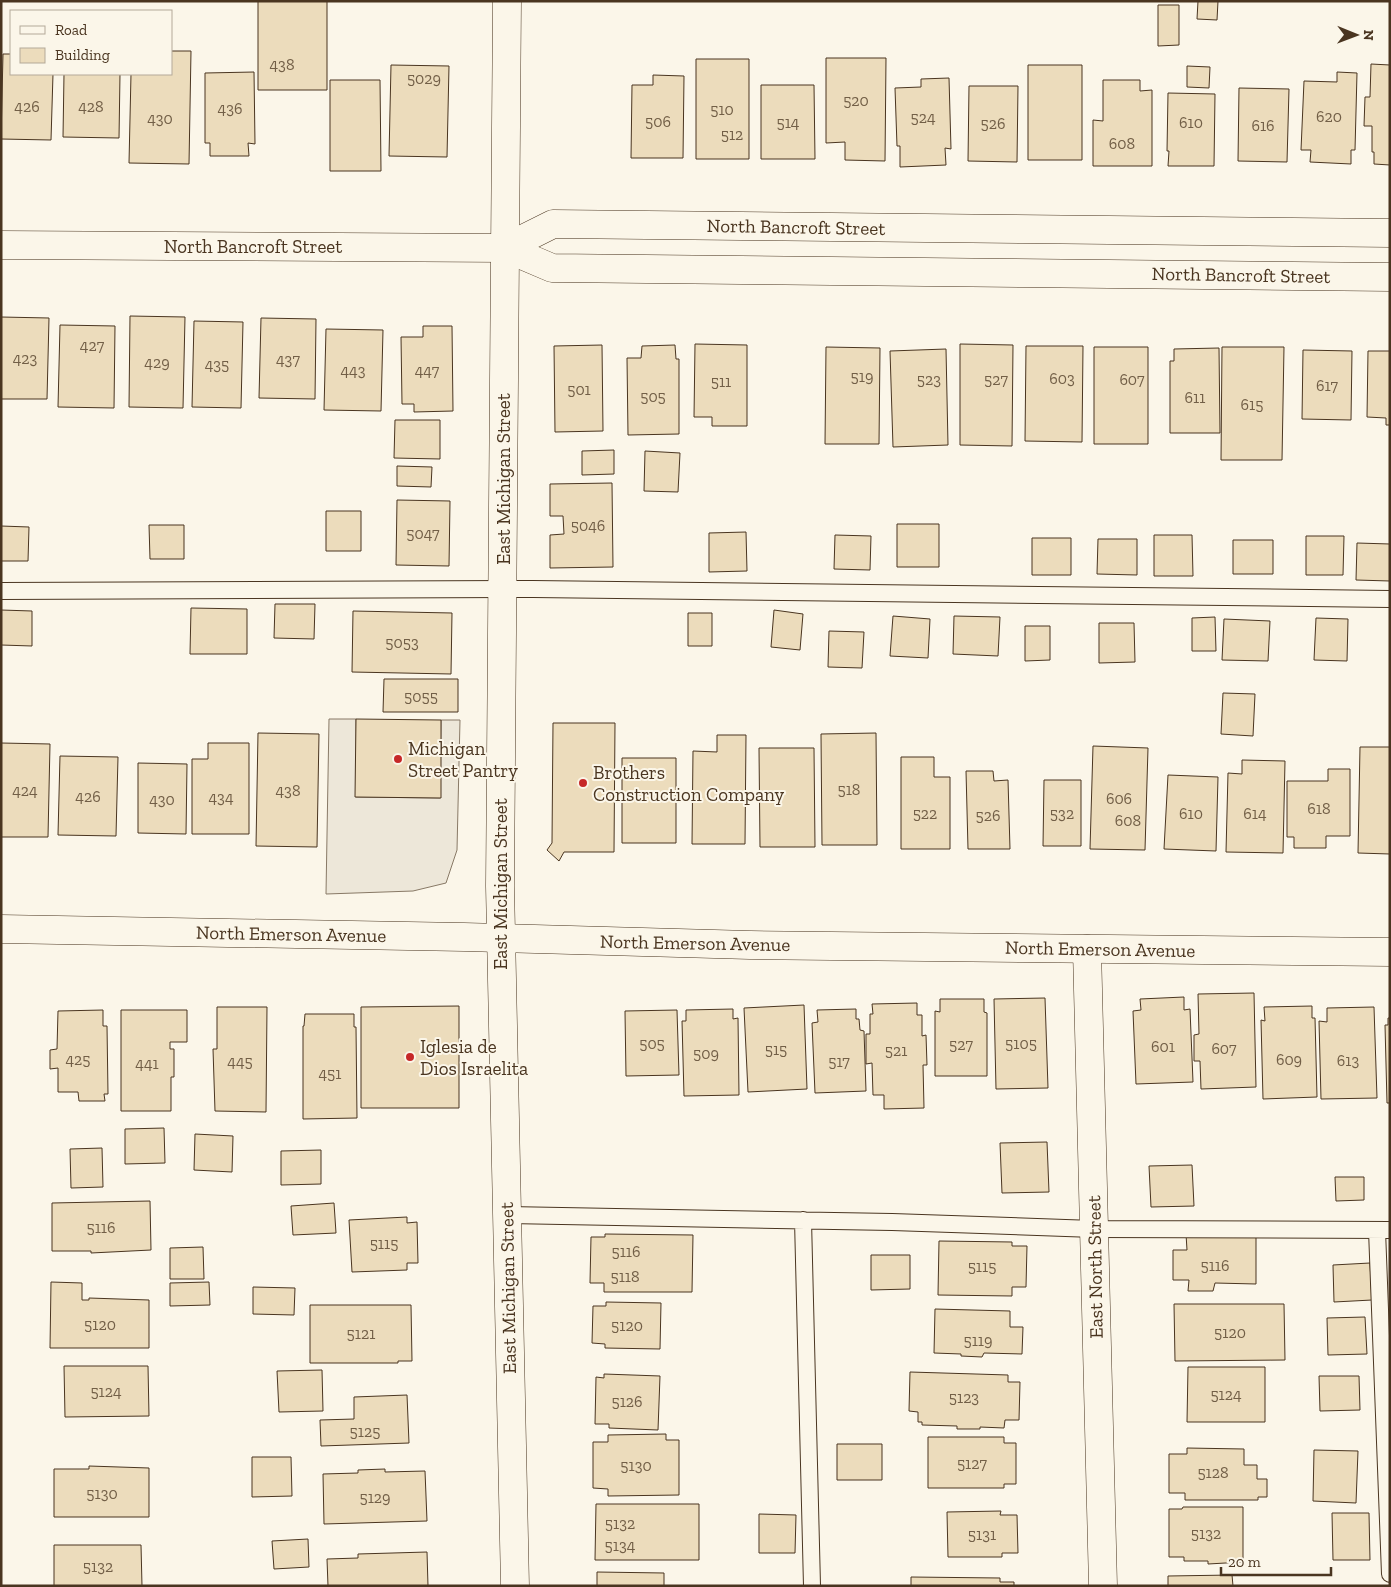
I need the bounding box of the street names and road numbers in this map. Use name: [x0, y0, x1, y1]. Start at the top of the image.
street label: North Bancroft Street: [706, 214, 886, 240]
street label: North Bancroft Street: [164, 235, 342, 258]
street label: North Bancroft Street: [1151, 262, 1331, 288]
street label: East Michigan Street: [492, 393, 515, 565]
street label: East Michigan Street: [489, 798, 512, 970]
street label: North Emerson Avenue: [196, 921, 387, 947]
street label: North Emerson Avenue: [600, 930, 791, 956]
street label: North Emerson Avenue: [1005, 936, 1196, 962]
street label: East North Street: [1082, 1195, 1108, 1339]
street label: East Michigan Street: [495, 1202, 521, 1374]

